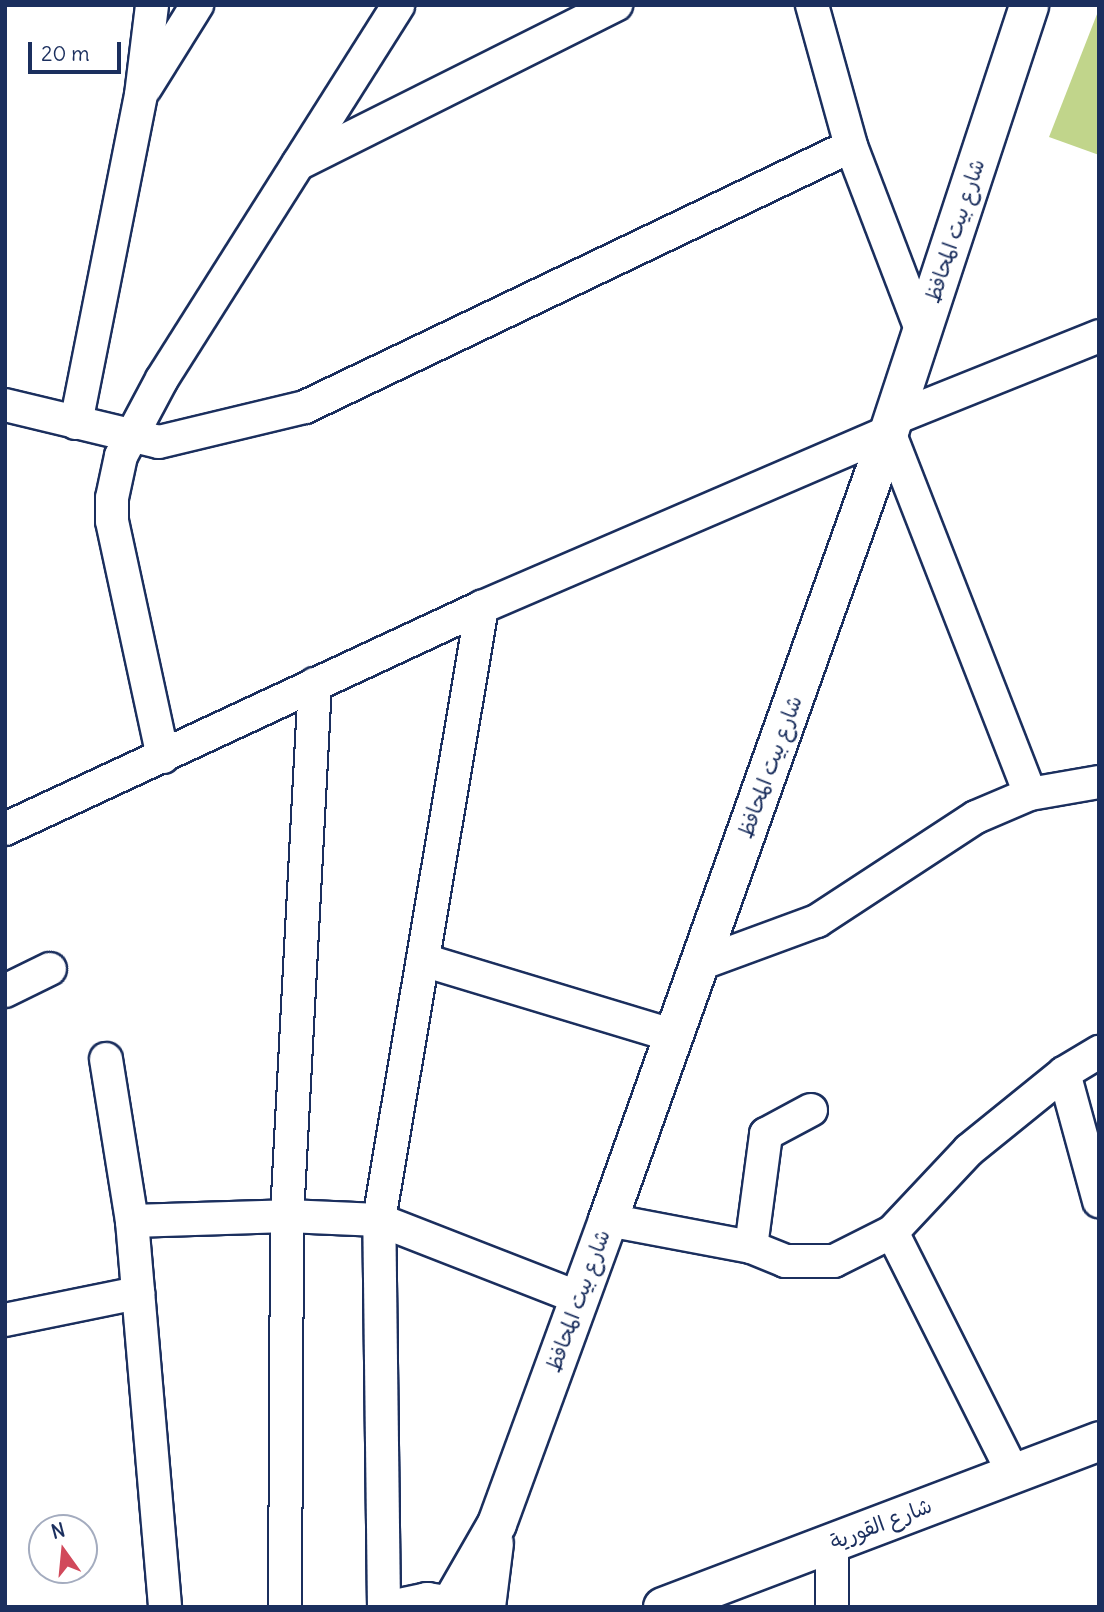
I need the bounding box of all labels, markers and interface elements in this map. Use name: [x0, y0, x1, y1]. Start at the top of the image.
scale bar: [32, 28, 124, 72]
text: 20 m: [41, 40, 90, 67]
street label: شارع بيت المحافظ: [920, 156, 990, 306]
street label: شارع بيت المحافظ: [733, 692, 807, 842]
street label: شارع بيت المحافظ: [541, 1226, 615, 1376]
street label: شارع القورية: [827, 1493, 935, 1555]
north arrow: [28, 1514, 98, 1584]
text: N: [49, 1517, 68, 1544]

